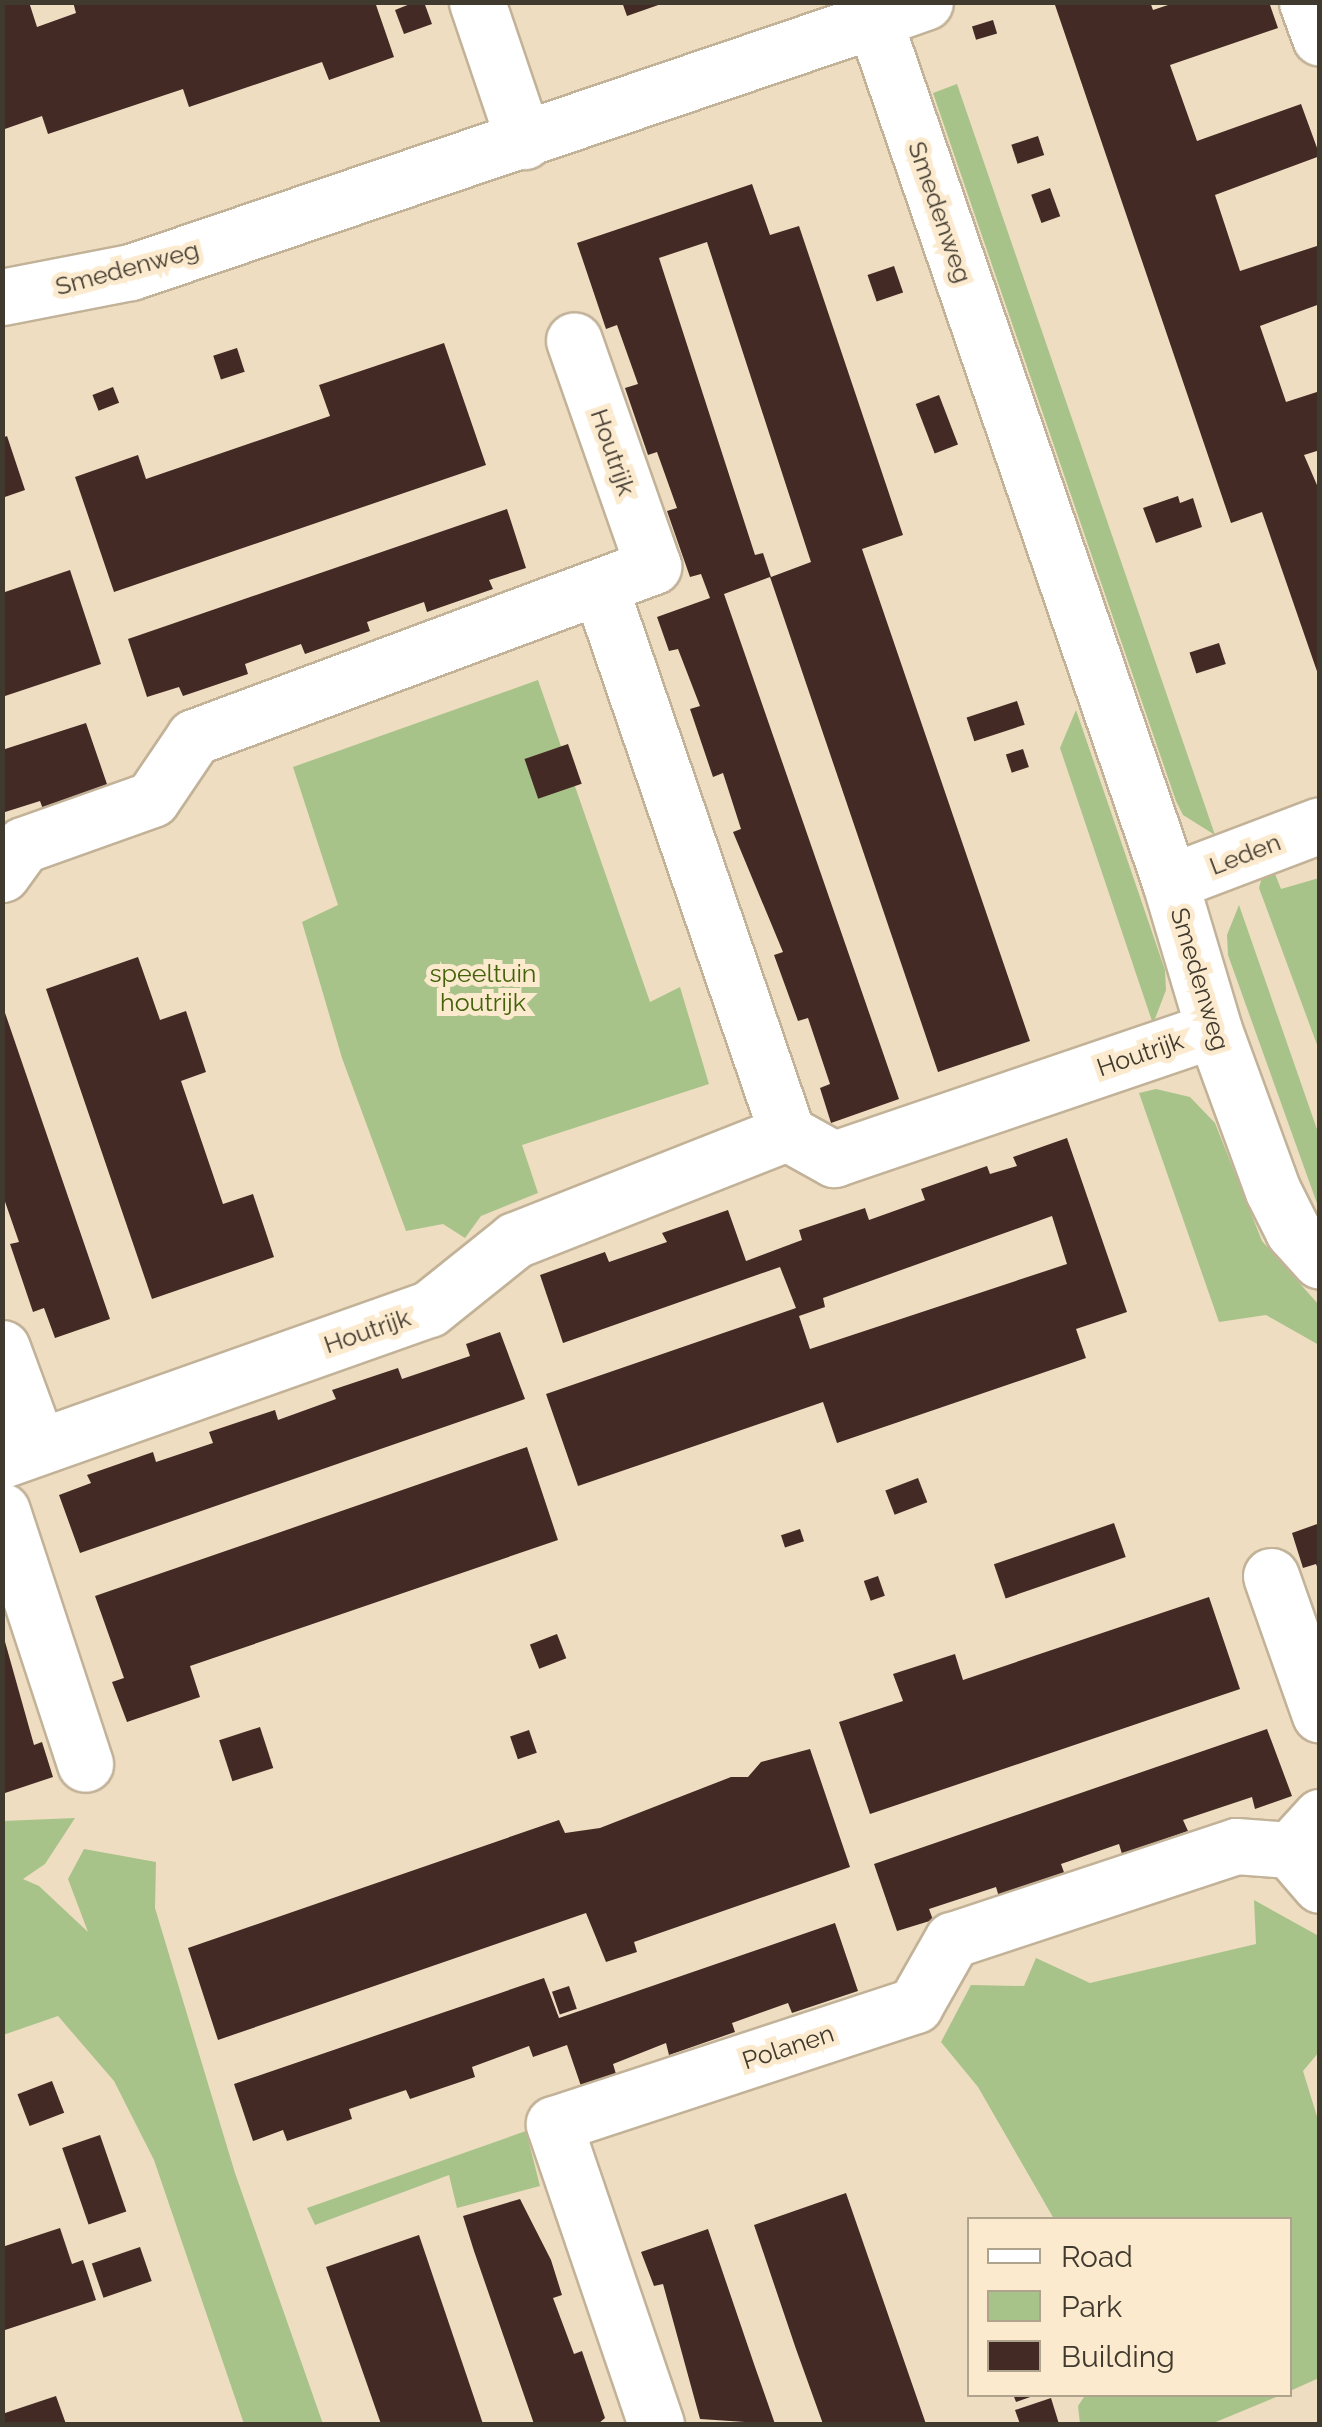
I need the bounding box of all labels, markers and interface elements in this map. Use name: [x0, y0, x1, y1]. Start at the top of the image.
street label: Smedenweg: [902, 137, 978, 287]
street label: Smedenweg: [52, 234, 202, 302]
street label: Houtrijk: [584, 405, 642, 499]
street label: Leden: [1205, 827, 1285, 881]
street label: Smedenweg: [1164, 904, 1236, 1054]
park label: speeltuin houtrijk: [430, 959, 536, 1018]
street label: Houtrijk: [1093, 1025, 1187, 1083]
street label: Houtrijk: [320, 1302, 414, 1360]
street label: Polanen: [738, 2018, 838, 2076]
legend: [967, 2217, 1292, 2397]
text: Road: [1061, 2239, 1133, 2274]
text: Park: [1061, 2289, 1122, 2324]
text: Building: [1061, 2339, 1175, 2374]

